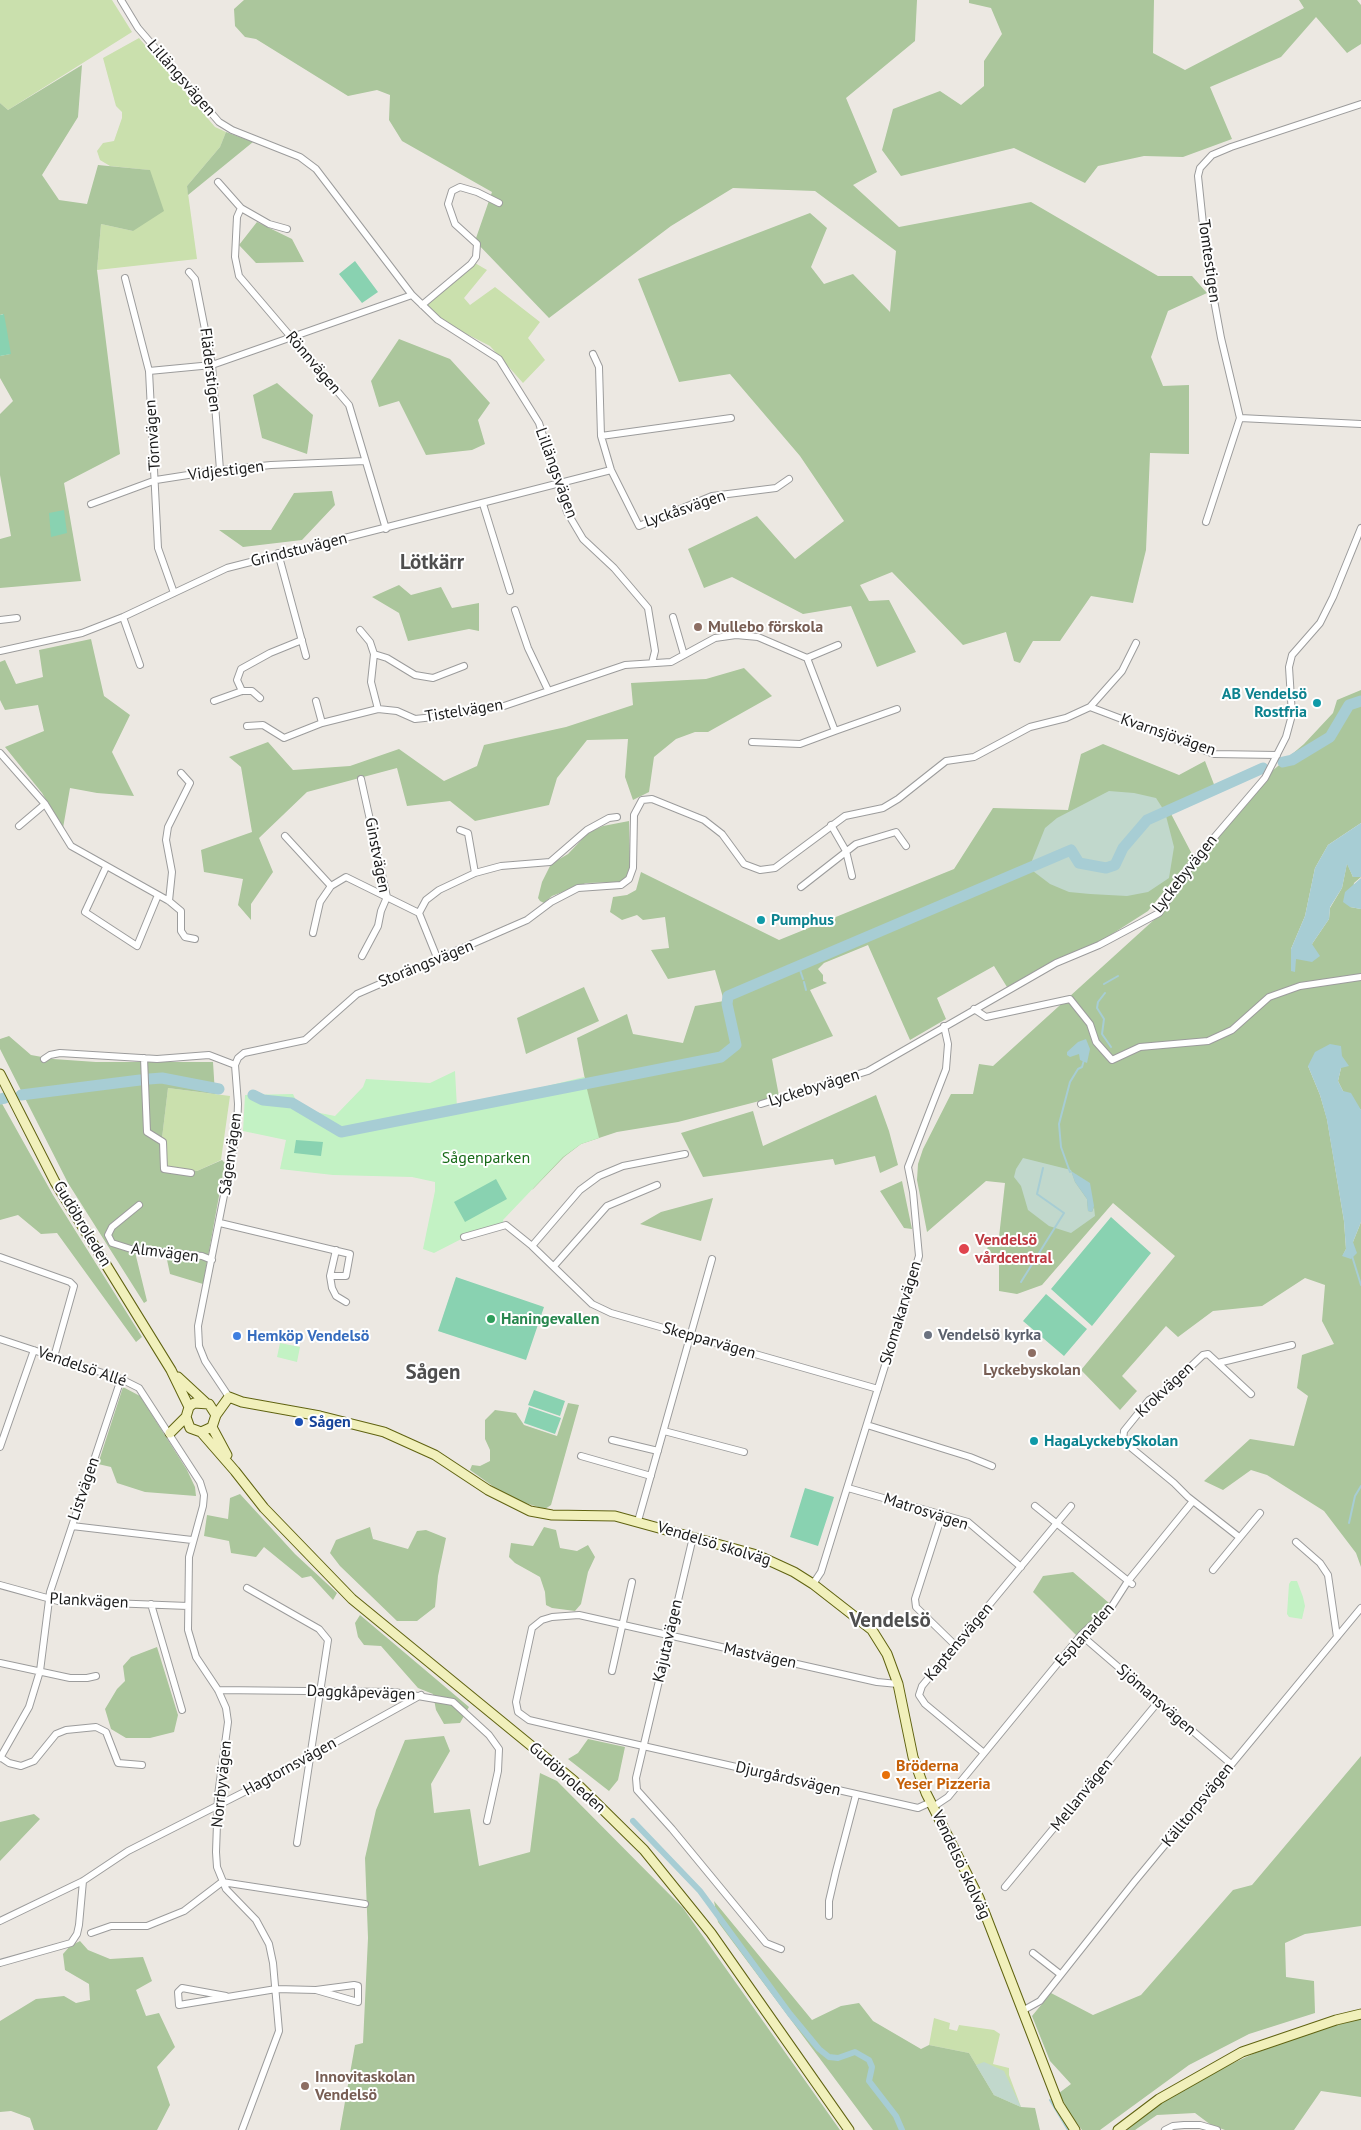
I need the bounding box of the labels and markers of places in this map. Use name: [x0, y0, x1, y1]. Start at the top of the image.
place label: Mullebo förskola: [708, 617, 823, 637]
marker: Mullebo förskola: [692, 621, 704, 633]
place label: AB Vendelsö Rostfria: [1222, 684, 1307, 722]
marker: AB Vendelsö Rostfria: [1311, 697, 1323, 709]
place label: Pumphus: [771, 910, 834, 930]
marker: Pumphus: [755, 914, 767, 926]
place label: Vendelsö vårdcentral: [975, 1230, 1052, 1268]
marker: Vendelsö vårdcentral: [957, 1242, 971, 1256]
place label: Haningevallen: [501, 1309, 599, 1329]
marker: Haningevallen: [485, 1313, 497, 1325]
place label: Vendelsö kyrka: [938, 1325, 1041, 1345]
place label: Hemköp Vendelsö: [247, 1326, 369, 1346]
marker: Vendelsö kyrka: [922, 1329, 934, 1341]
marker: Hemköp Vendelsö: [231, 1330, 243, 1342]
marker: Lyckebyskolan: [1026, 1347, 1038, 1359]
place label: Lyckebyskolan: [983, 1360, 1081, 1380]
place label: Sågen: [309, 1412, 351, 1432]
marker: Sågen: [293, 1416, 305, 1428]
place label: HagaLyckebySkolan: [1044, 1431, 1178, 1451]
marker: HagaLyckebySkolan: [1028, 1435, 1040, 1447]
place label: Bröderna Yeser Pizzeria: [896, 1756, 990, 1794]
marker: Bröderna Yeser Pizzeria: [880, 1769, 892, 1781]
place label: Innovitaskolan Vendelsö: [315, 2067, 415, 2105]
marker: Innovitaskolan Vendelsö: [299, 2080, 311, 2092]

